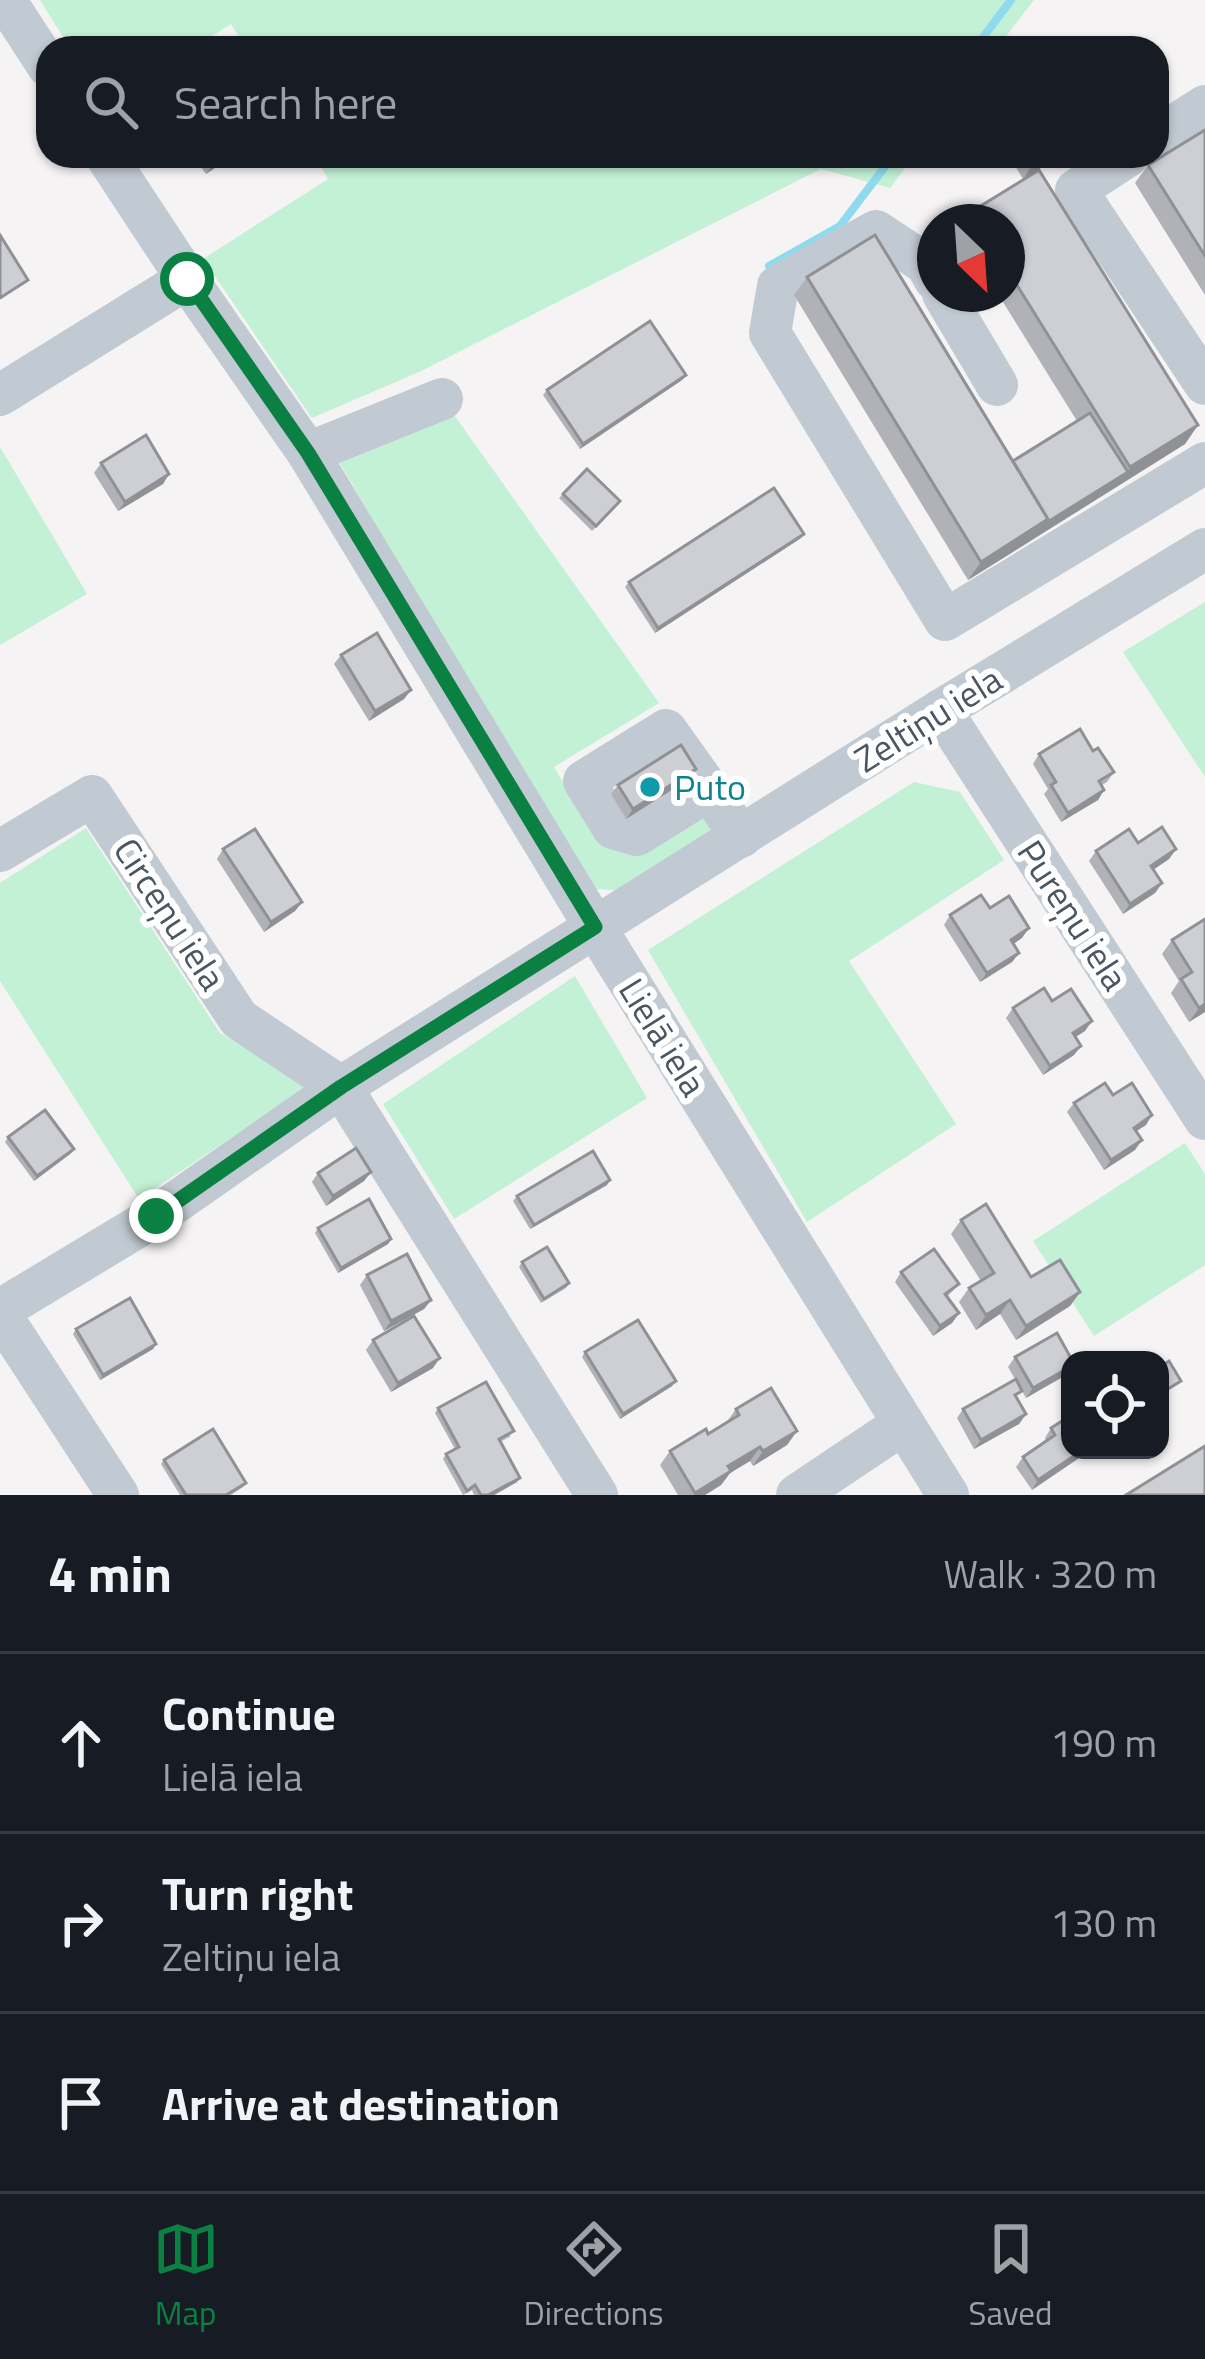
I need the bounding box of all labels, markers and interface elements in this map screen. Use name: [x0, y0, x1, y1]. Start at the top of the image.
search box: [36, 36, 1169, 168]
text: Search here: [174, 68, 397, 136]
icon: search: [78, 69, 144, 135]
north arrow: [917, 204, 1025, 312]
route start: [160, 252, 214, 306]
street label: Zeltiņu iela: [843, 652, 1012, 786]
place label: Puto: [674, 759, 746, 814]
marker: Puto: [637, 774, 663, 800]
street label: Circeņu iela: [101, 827, 240, 1001]
street label: Pureņu iela: [1004, 829, 1143, 1001]
street label: Lielā iela: [606, 967, 721, 1106]
route end: [129, 1189, 183, 1243]
map controls: [1061, 1351, 1169, 1459]
button: locate: [1061, 1351, 1169, 1459]
text: 4 min: [48, 1534, 172, 1612]
text: Walk · 320 m: [943, 1544, 1157, 1603]
text: Continue: [162, 1679, 336, 1747]
icon: ahead: [48, 1710, 114, 1776]
text: 190 m: [1050, 1713, 1157, 1772]
text: Lielā iela: [162, 1747, 303, 1806]
text: Turn right: [162, 1859, 353, 1927]
icon: right: [48, 1890, 114, 1956]
text: 130 m: [1050, 1893, 1157, 1952]
text: Zeltiņu iela: [162, 1927, 340, 1986]
text: Arrive at destination: [162, 2069, 560, 2137]
icon: arrive: [48, 2070, 114, 2136]
tab: Map: [153, 2216, 219, 2338]
tab: Directions: [524, 2216, 664, 2338]
tab: Saved: [969, 2216, 1052, 2338]

